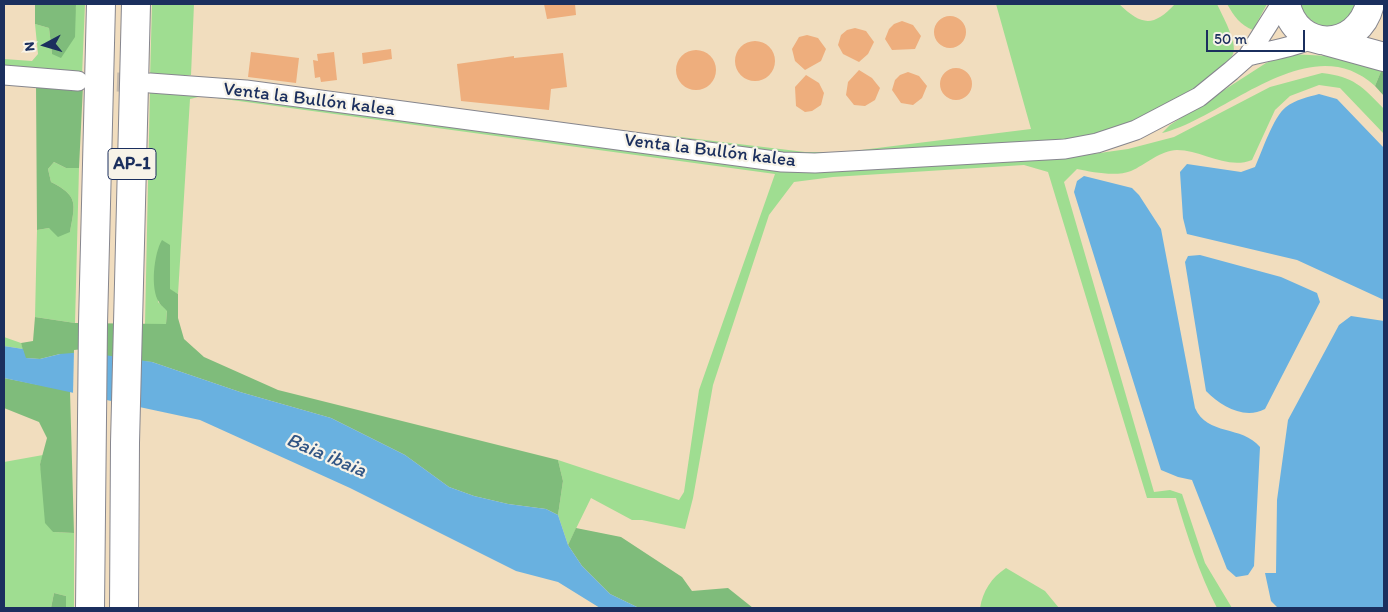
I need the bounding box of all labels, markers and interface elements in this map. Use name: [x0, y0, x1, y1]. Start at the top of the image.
north arrow: [20, 20, 70, 70]
scale bar: [1208, 20, 1307, 52]
text: 50 m: [1214, 30, 1247, 48]
text: N: [21, 41, 39, 52]
street label: Venta la Bullón kalea: [222, 78, 396, 122]
street label: Venta la Bullón kalea: [623, 129, 797, 173]
road number: AP-1: [108, 148, 156, 180]
water label: Baia ibaia: [283, 429, 369, 483]

